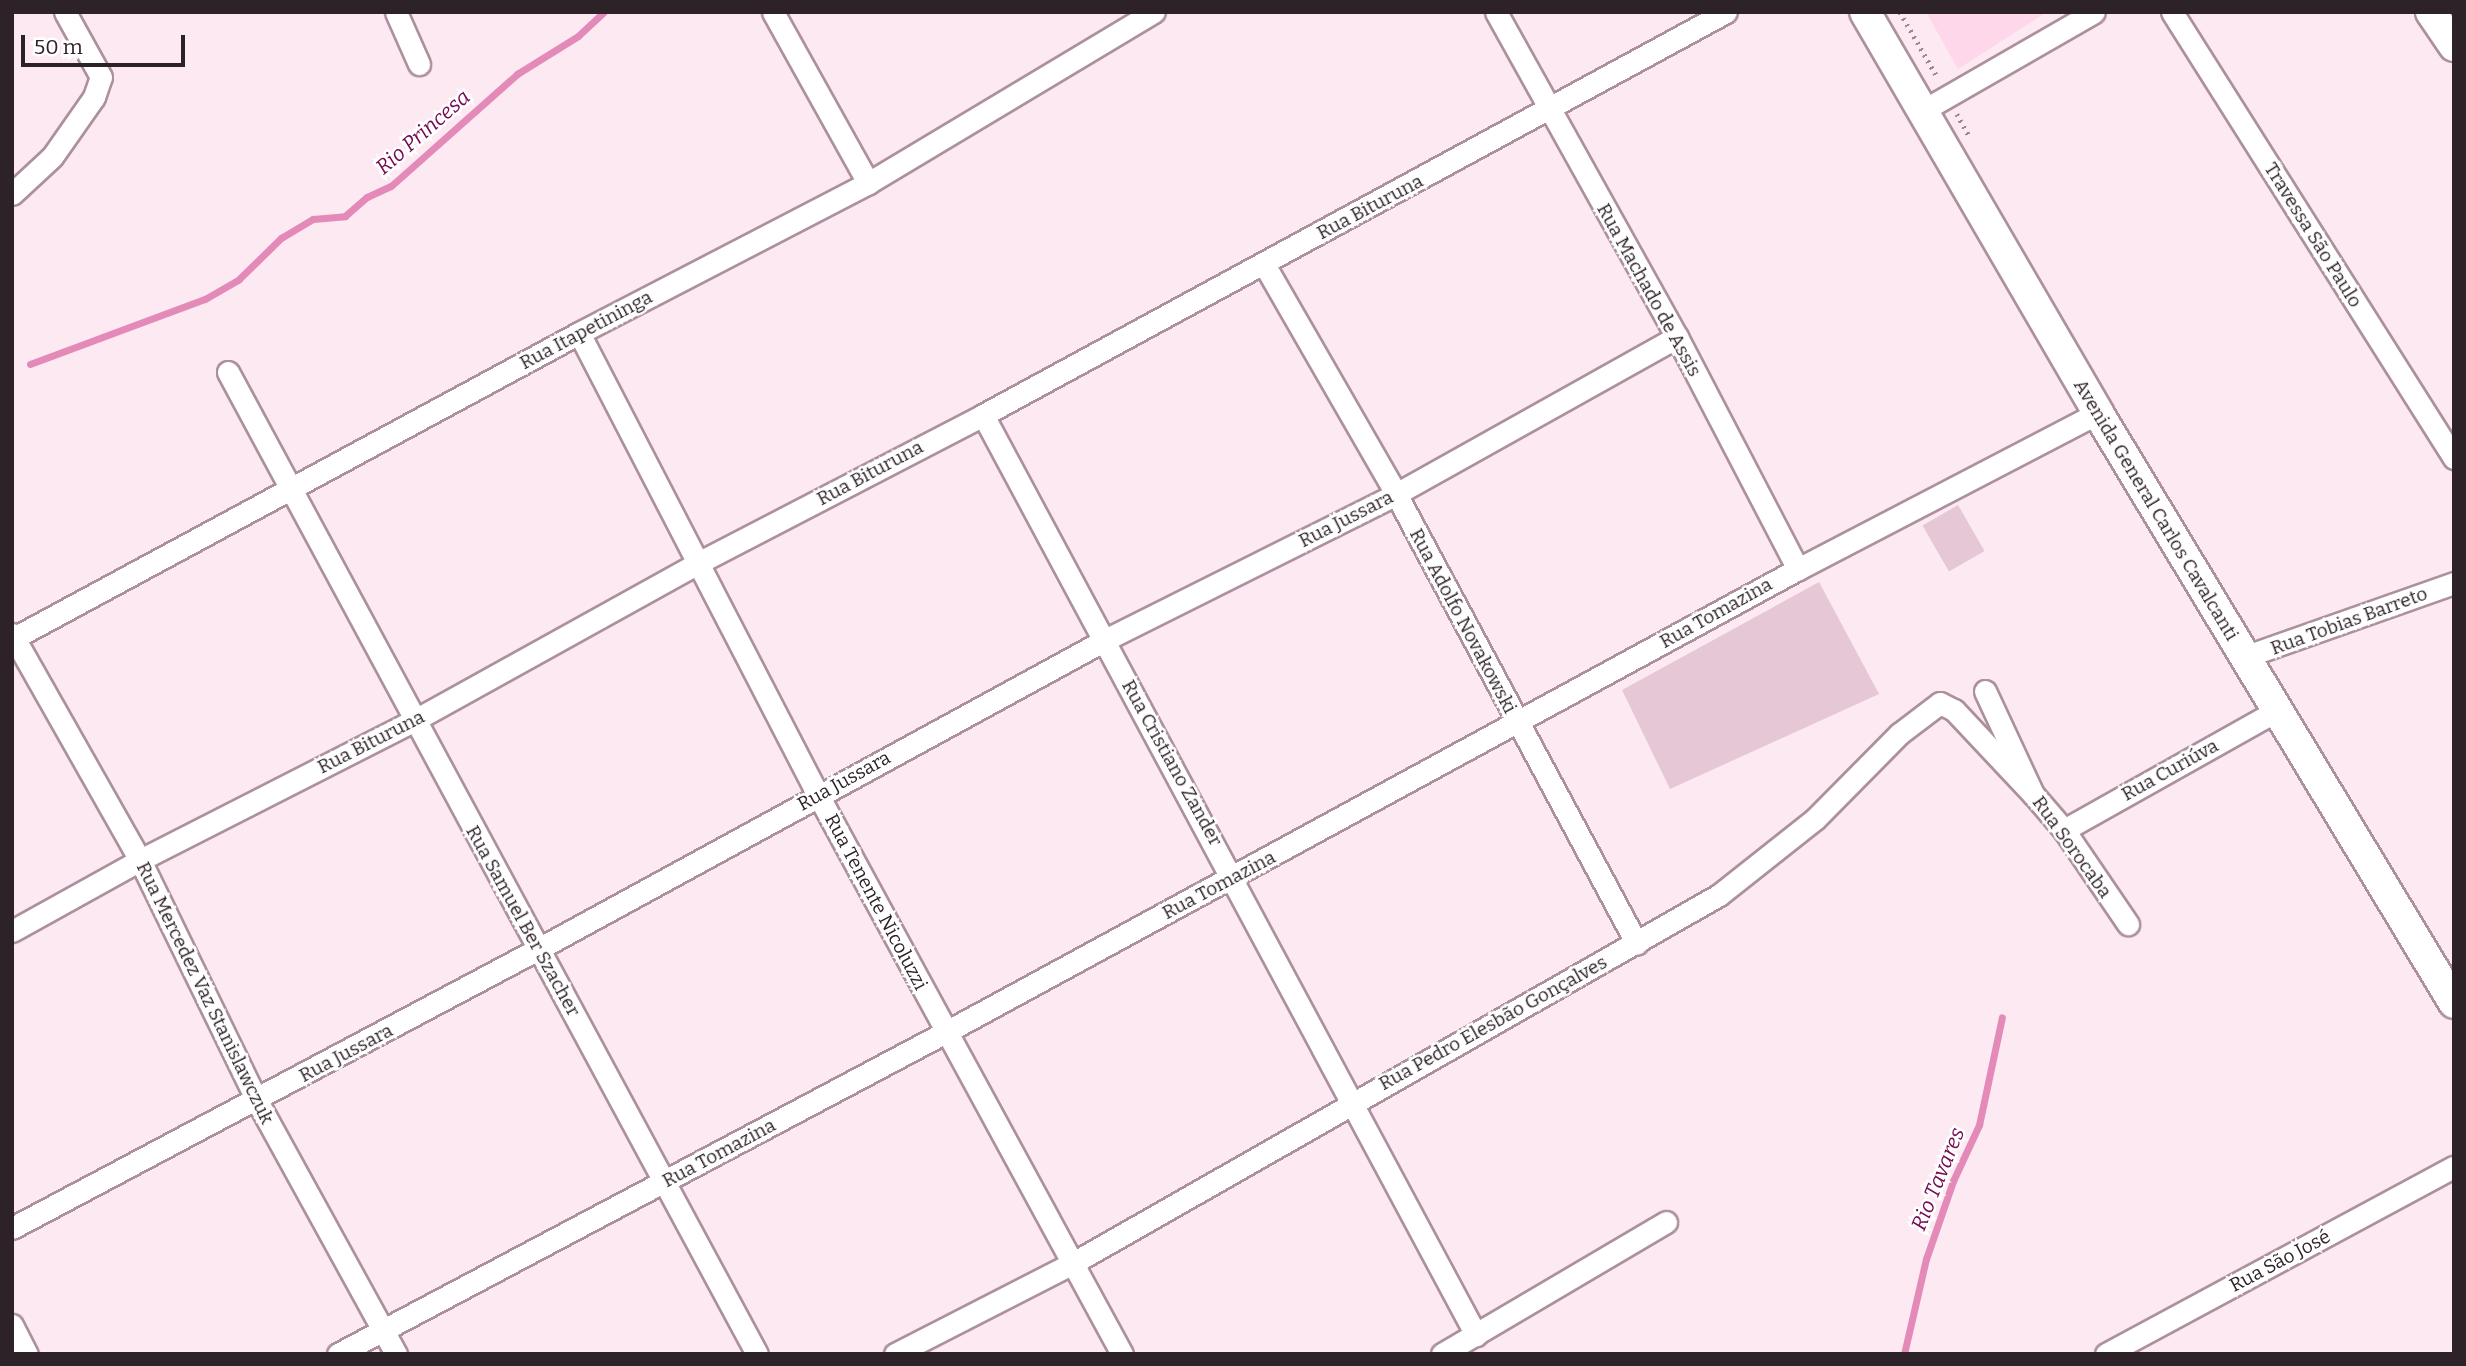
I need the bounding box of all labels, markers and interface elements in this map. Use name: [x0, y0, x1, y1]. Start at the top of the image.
scale bar: [24, 21, 189, 65]
text: 50 m: [34, 34, 83, 60]
water label: Rio Princesa: [371, 84, 475, 180]
street label: Travessa São Paulo: [2259, 158, 2367, 312]
street label: Rua Bituruna: [1313, 170, 1427, 244]
street label: Rua Machado de Assis: [1592, 200, 1706, 380]
street label: Rua Itapetininga: [516, 286, 656, 374]
street label: Avenida General Carlos Cavalcanti: [2069, 375, 2243, 645]
street label: Rua Bituruna: [813, 436, 927, 510]
street label: Rua Jussara: [1295, 486, 1397, 552]
street label: Rua Adolfo Novakowski: [1405, 525, 1521, 717]
street label: Rua Tomazina: [1656, 573, 1776, 653]
street label: Rua Tobias Barreto: [2267, 582, 2431, 660]
street label: Rua Cristiano Zander: [1117, 676, 1227, 850]
street label: Rua Bituruna: [314, 705, 428, 779]
street label: Rua Curiúva: [2118, 734, 2222, 806]
street label: Rua Jussara: [794, 746, 894, 816]
street label: Rua Sorocaba: [2027, 792, 2117, 902]
street label: Rua Tenente Nicoluzzi: [820, 810, 932, 994]
street label: Rua Samuel Ber Szacher: [461, 822, 585, 1020]
street label: Rua Tomazina: [1158, 846, 1280, 924]
street label: Rua Mercedez Vaz Stanislawczuk: [131, 858, 279, 1128]
street label: Rua Pedro Elesbão Gonçalves: [1375, 951, 1611, 1095]
street label: Rua Jussara: [295, 1019, 397, 1087]
street label: Rua Tomazina: [658, 1114, 780, 1192]
water label: Rio Tavares: [1906, 1124, 1970, 1234]
street label: Rua São José: [2226, 1225, 2334, 1297]

